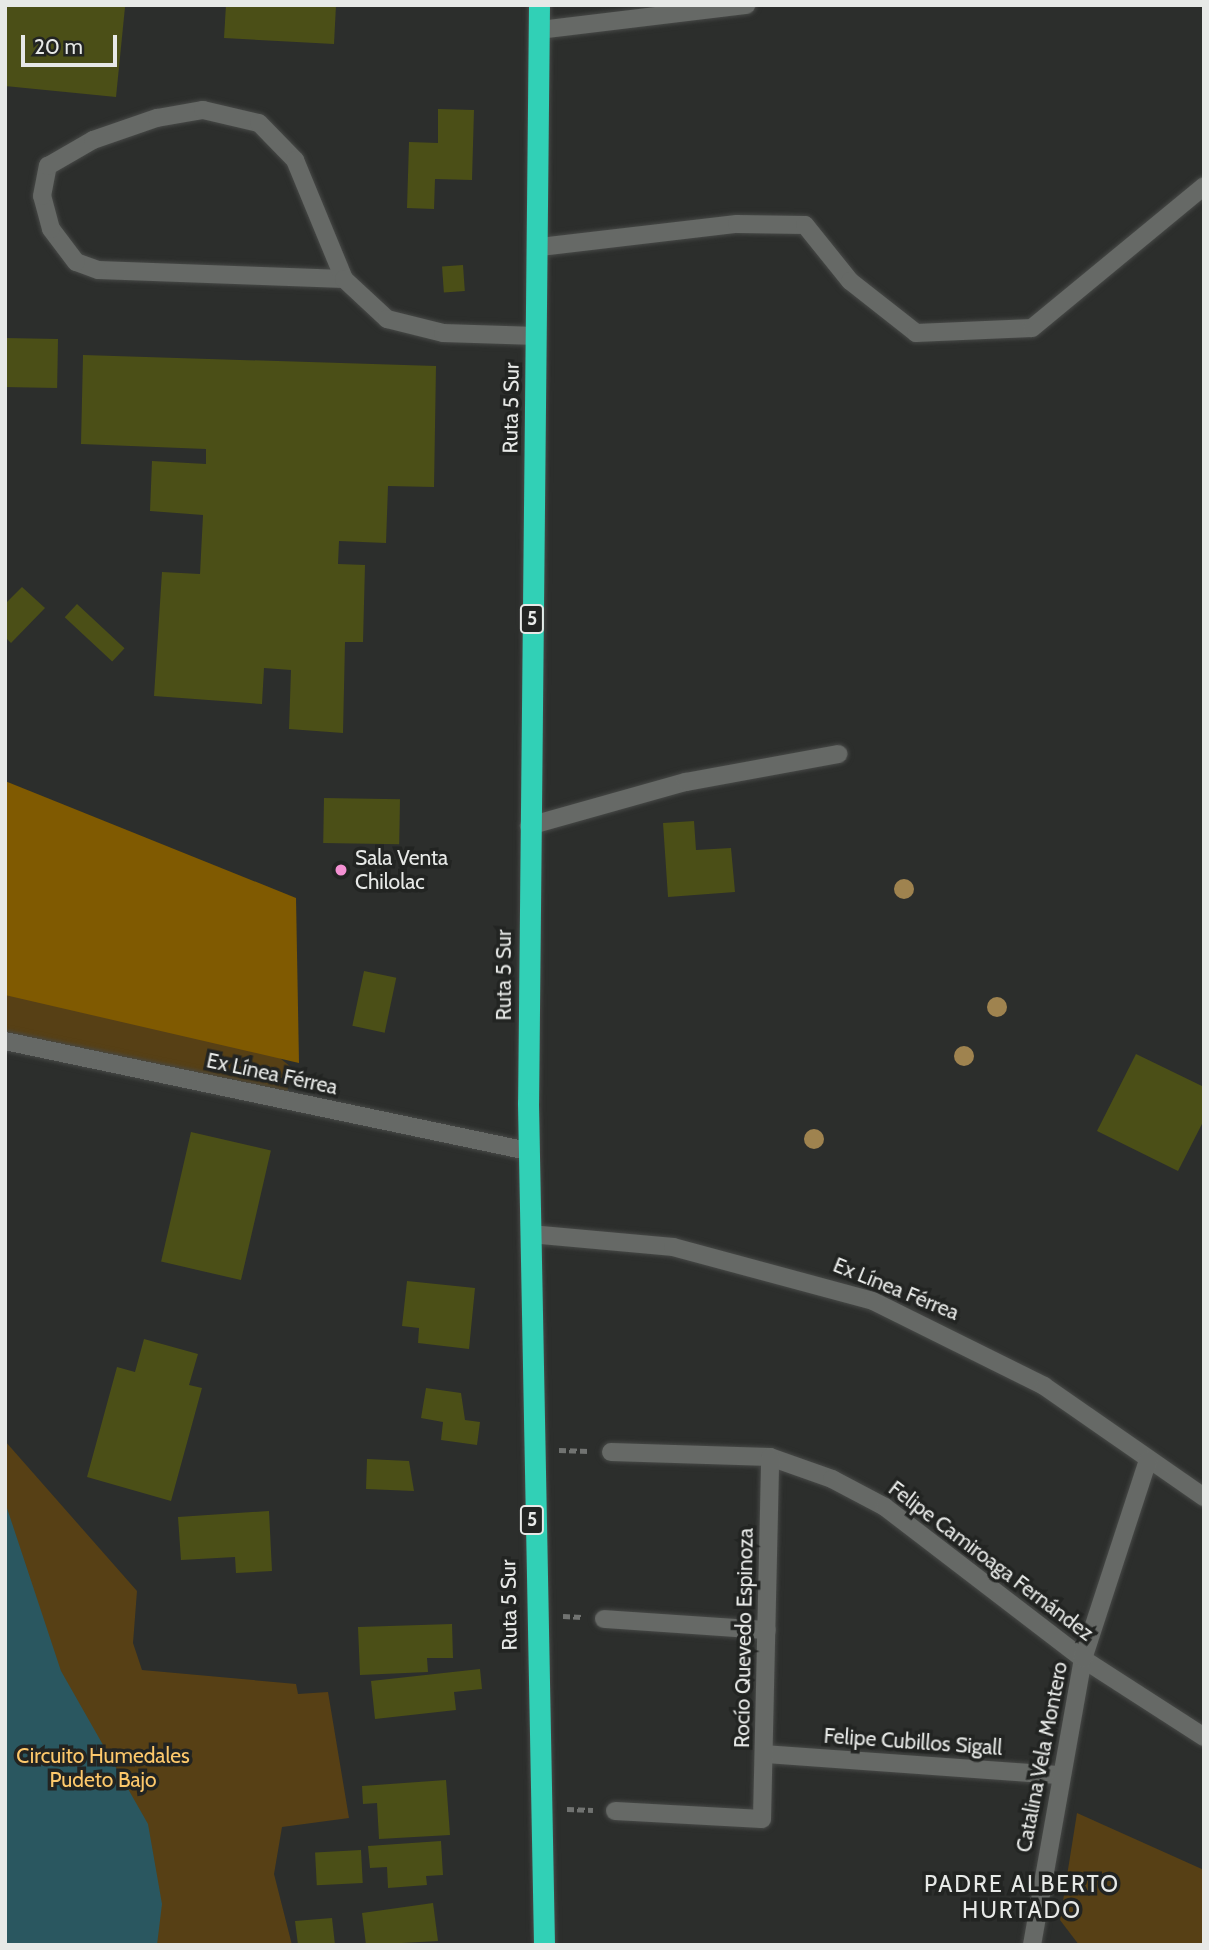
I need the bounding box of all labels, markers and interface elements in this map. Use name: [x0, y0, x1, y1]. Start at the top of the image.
scale bar: [24, 21, 121, 65]
text: 20 m: [34, 34, 83, 59]
street label: Ruta 5 Sur: [498, 362, 524, 454]
road number: 5: [520, 604, 544, 634]
place label: Sala Venta Chilolac: [355, 845, 448, 895]
marker: Sala Venta Chilolac: [333, 862, 349, 878]
street label: Ruta 5 Sur: [491, 929, 517, 1021]
street label: Ex Línea Férrea: [204, 1048, 340, 1100]
street label: Ex Línea Férrea: [830, 1252, 962, 1326]
street label: Felipe Camiroaga Fernández: [884, 1476, 1098, 1646]
road number: 5: [520, 1504, 544, 1536]
street label: Rocío Quevedo Espinoza: [729, 1528, 759, 1748]
street label: Ruta 5 Sur: [496, 1559, 522, 1651]
street label: Catalina Vela Montero: [1011, 1660, 1073, 1854]
street label: Felipe Cubillos Sigall: [823, 1723, 1003, 1761]
park label: Circuito Humedales Pudeto Bajo: [16, 1743, 190, 1793]
district label: PADRE ALBERTO HURTADO: [926, 1870, 1118, 1924]

